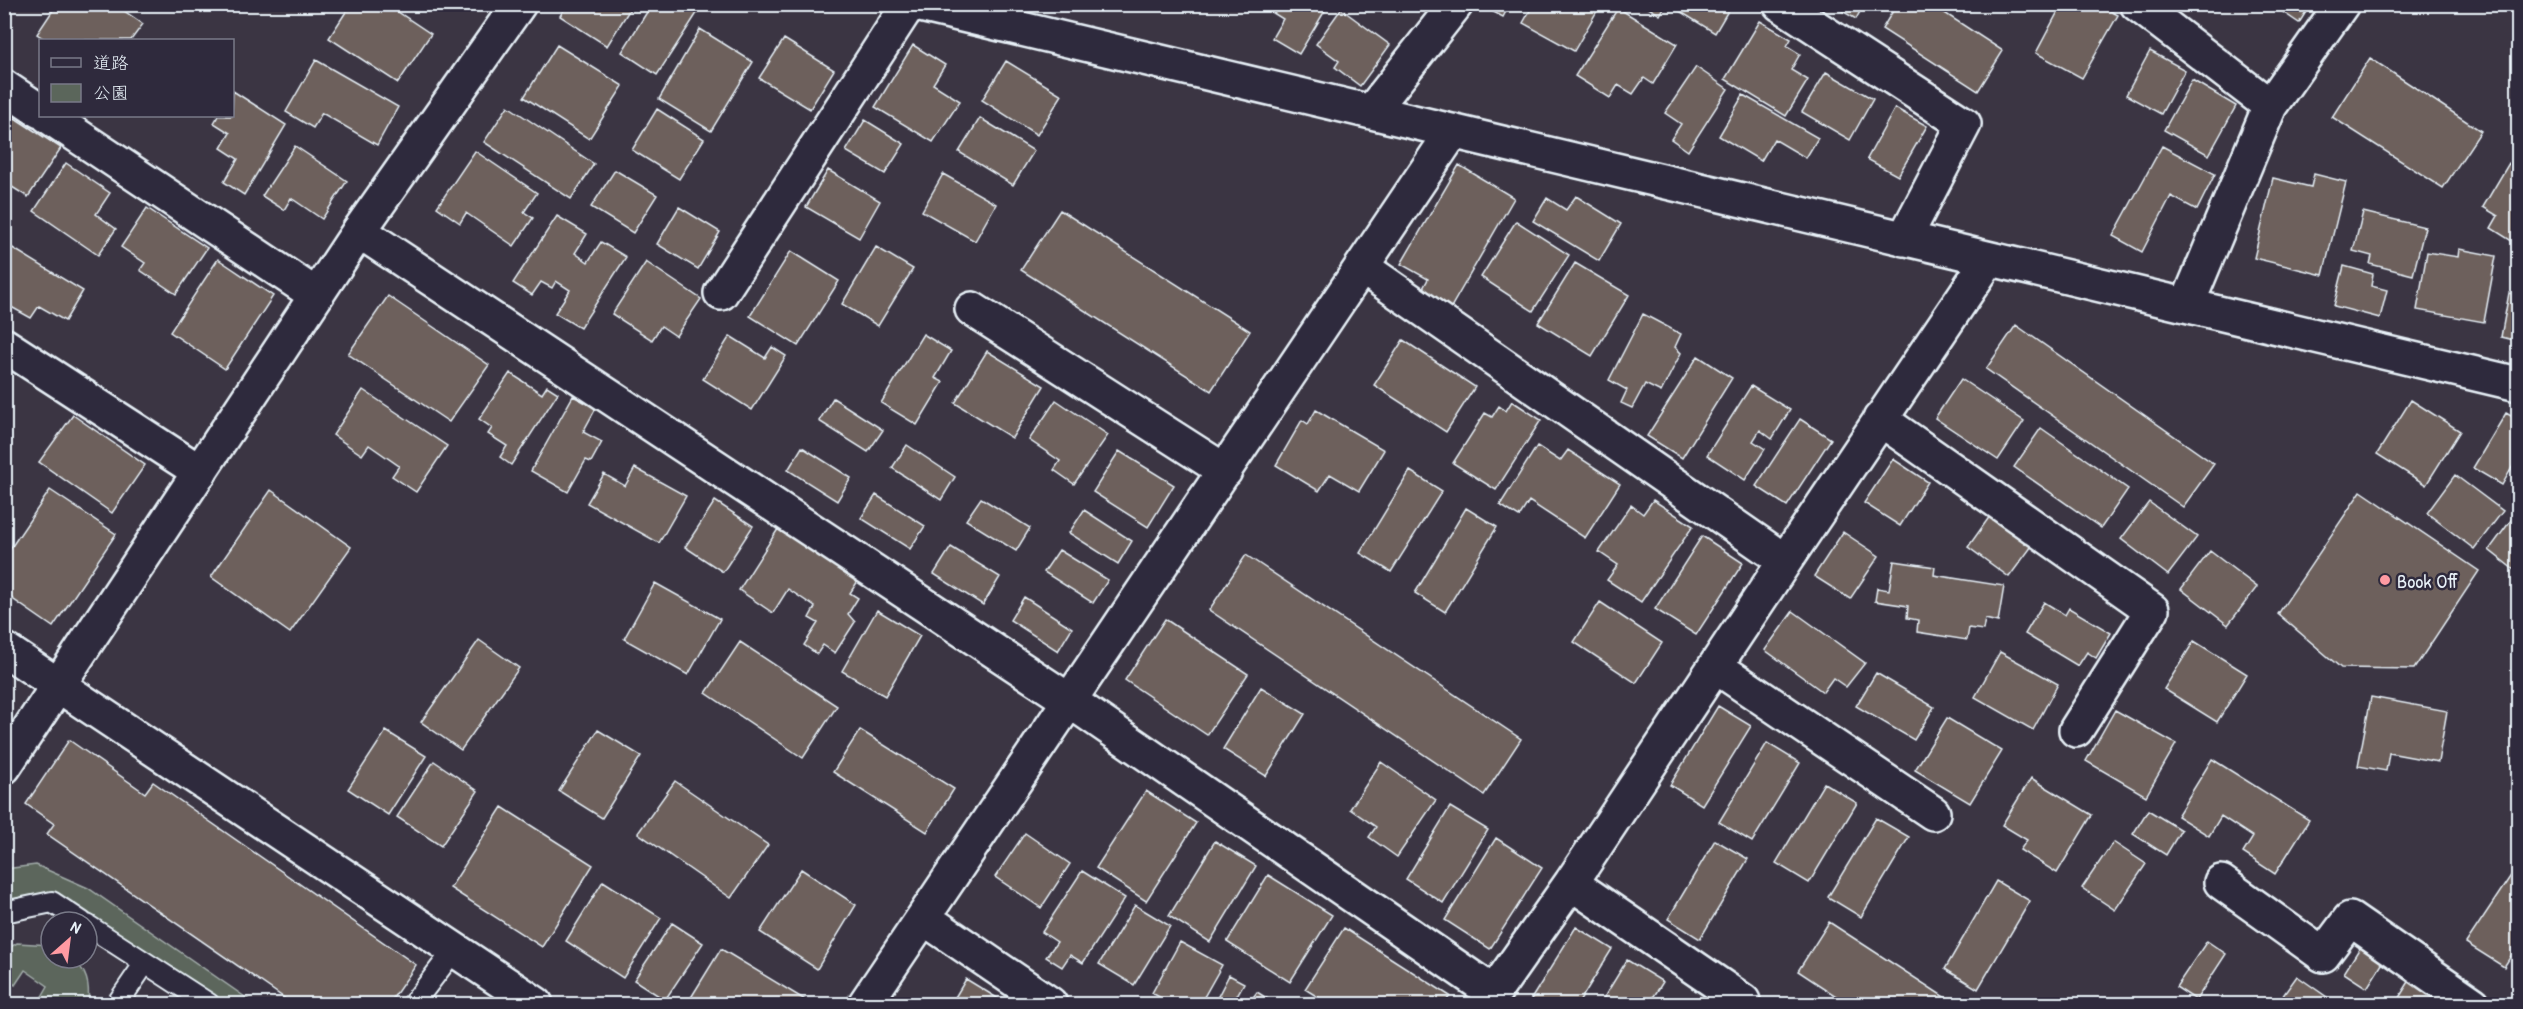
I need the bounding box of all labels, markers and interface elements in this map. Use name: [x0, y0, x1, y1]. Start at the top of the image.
legend: [39, 39, 234, 117]
text: 道路: [93, 50, 129, 75]
text: 公園: [93, 80, 129, 105]
place label: Book Off: [2397, 567, 2458, 594]
marker: Book Off: [2378, 573, 2392, 587]
north arrow: [39, 910, 99, 970]
text: N: [67, 915, 85, 939]

